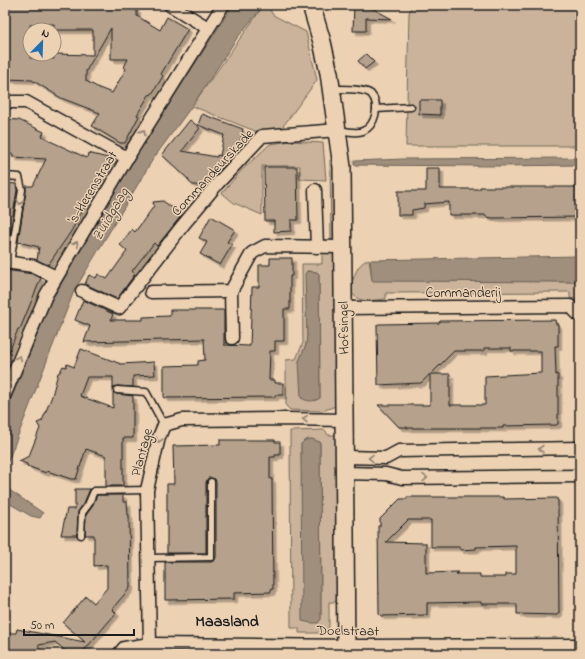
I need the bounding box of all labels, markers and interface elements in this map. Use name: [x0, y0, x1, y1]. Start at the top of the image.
north arrow: [22, 22, 62, 62]
text: N: [39, 25, 52, 43]
street label: Commandeurskade: [167, 124, 260, 221]
one-way arrow: [138, 129, 146, 136]
street label: 's-Herenstraat: [63, 147, 123, 228]
water label: Zuidgaag: [87, 184, 136, 246]
one-way arrow: [17, 198, 25, 205]
one-way arrow: [71, 241, 78, 248]
street label: Commanderij: [426, 283, 502, 304]
street label: Hofsingel: [334, 301, 356, 355]
one-way arrow: [15, 355, 23, 362]
one-way arrow: [302, 415, 308, 424]
street label: Plantage: [126, 425, 160, 479]
one-way arrow: [155, 436, 164, 443]
one-way arrow: [538, 444, 544, 453]
one-way arrow: [368, 454, 374, 462]
one-way arrow: [422, 474, 428, 482]
district label: Maasland: [195, 610, 259, 634]
scale bar: [24, 611, 134, 637]
text: 50 m: [30, 617, 54, 635]
street label: Doelstraat: [316, 620, 380, 643]

